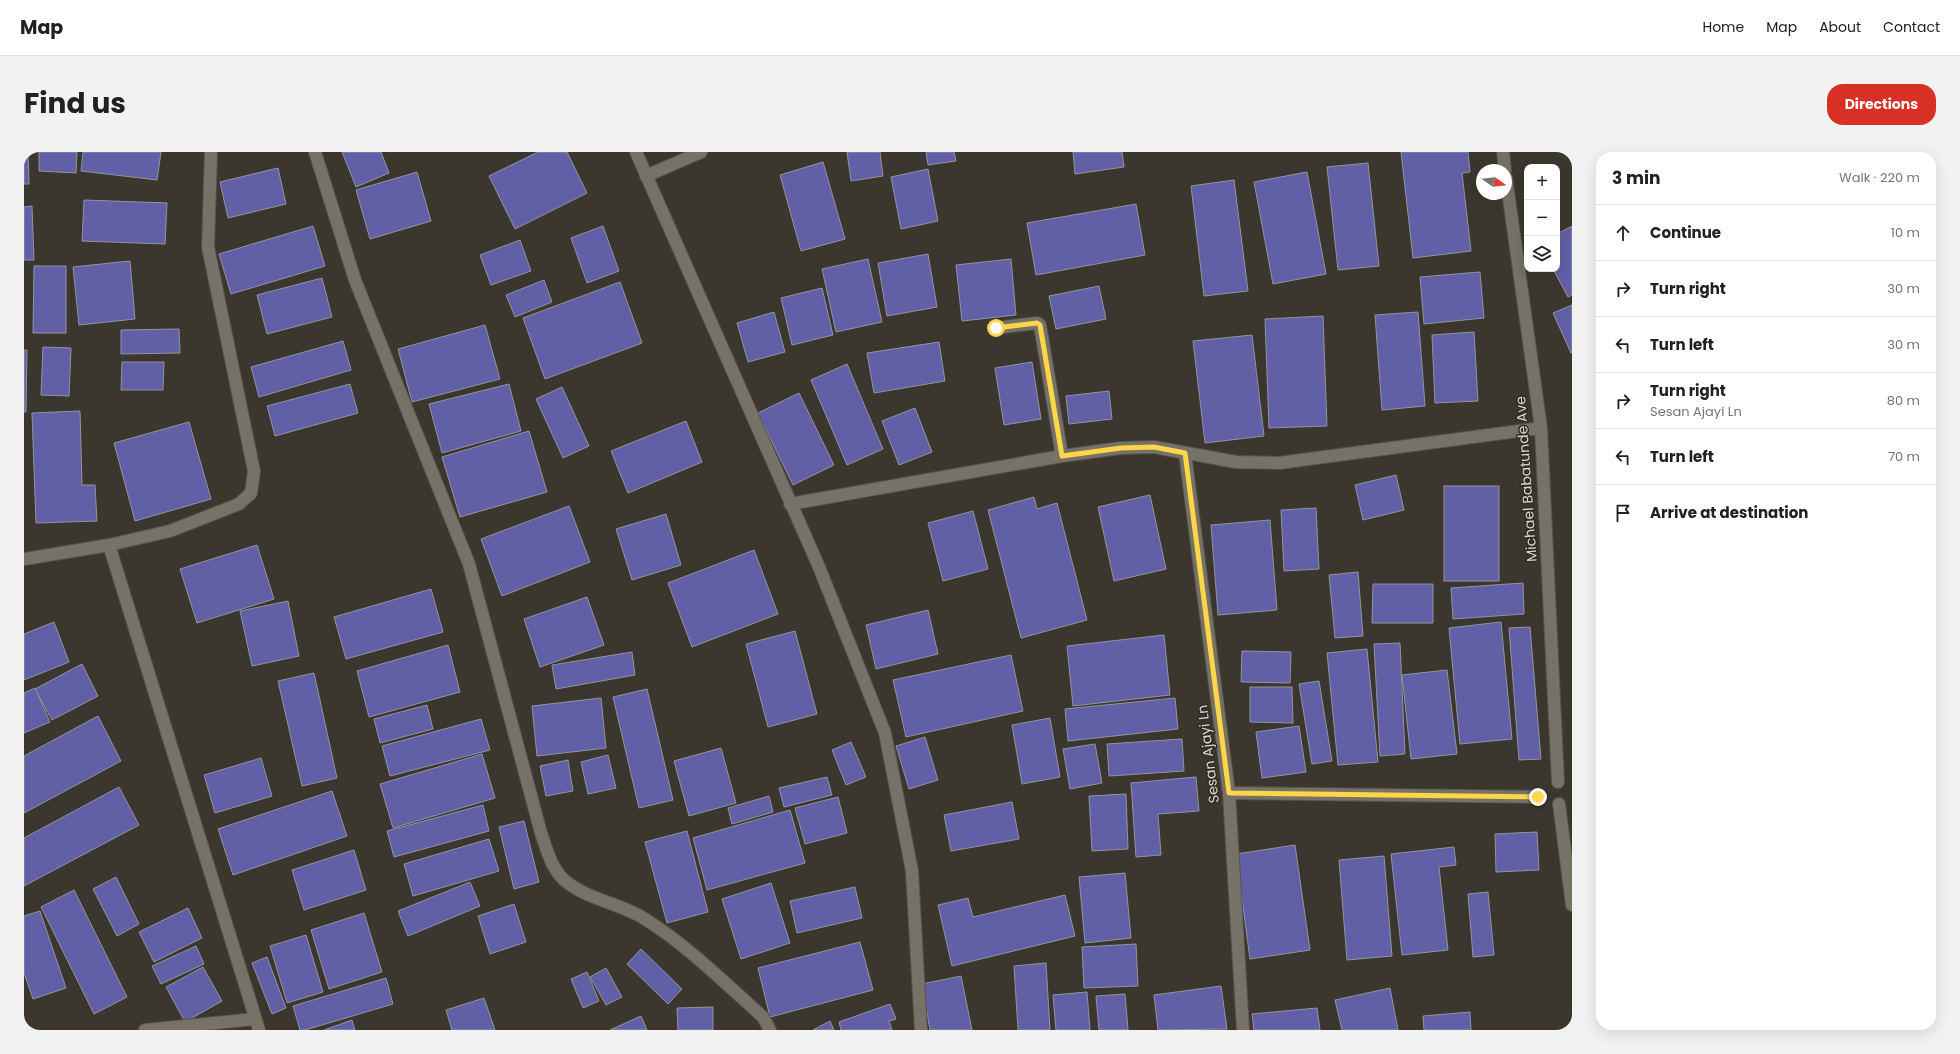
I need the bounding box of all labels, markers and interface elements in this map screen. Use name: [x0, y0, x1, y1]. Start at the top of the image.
text: Map: [20, 14, 63, 41]
text: Home: [1702, 17, 1744, 37]
text: Map: [1766, 17, 1797, 37]
text: About: [1819, 17, 1861, 37]
text: Contact: [1883, 17, 1940, 37]
text: Find us: [24, 84, 126, 123]
button: Directions: [1827, 84, 1936, 125]
north arrow: [1476, 164, 1512, 200]
map controls: [1524, 164, 1560, 272]
button: +: [1524, 164, 1560, 200]
text: 3 min: [1612, 166, 1660, 190]
text: Walk · 220 m: [1839, 168, 1920, 187]
button: −: [1524, 200, 1560, 236]
icon: ahead: [1612, 222, 1634, 244]
text: Continue: [1650, 222, 1721, 243]
text: 10 m: [1891, 223, 1920, 242]
button: layers: [1524, 236, 1560, 272]
icon: right: [1612, 278, 1634, 300]
text: Turn right: [1650, 278, 1726, 299]
text: 30 m: [1887, 279, 1920, 298]
route start: [987, 319, 1005, 337]
icon: left: [1612, 334, 1634, 356]
text: Turn left: [1650, 334, 1714, 355]
text: 30 m: [1887, 335, 1920, 354]
text: Turn right: [1650, 380, 1726, 401]
icon: right: [1612, 390, 1634, 412]
text: 80 m: [1887, 391, 1920, 410]
street label: Michael Babatunde Ave: [1510, 395, 1542, 563]
text: Sesan Ajayi Ln: [1650, 402, 1742, 421]
icon: left: [1612, 446, 1634, 468]
text: Turn left: [1650, 446, 1714, 467]
text: 70 m: [1888, 447, 1920, 466]
icon: arrive: [1612, 502, 1634, 524]
text: Arrive at destination: [1650, 502, 1808, 523]
street label: Sesan Ajayi Ln: [1192, 704, 1224, 804]
route end: [1529, 788, 1547, 806]

